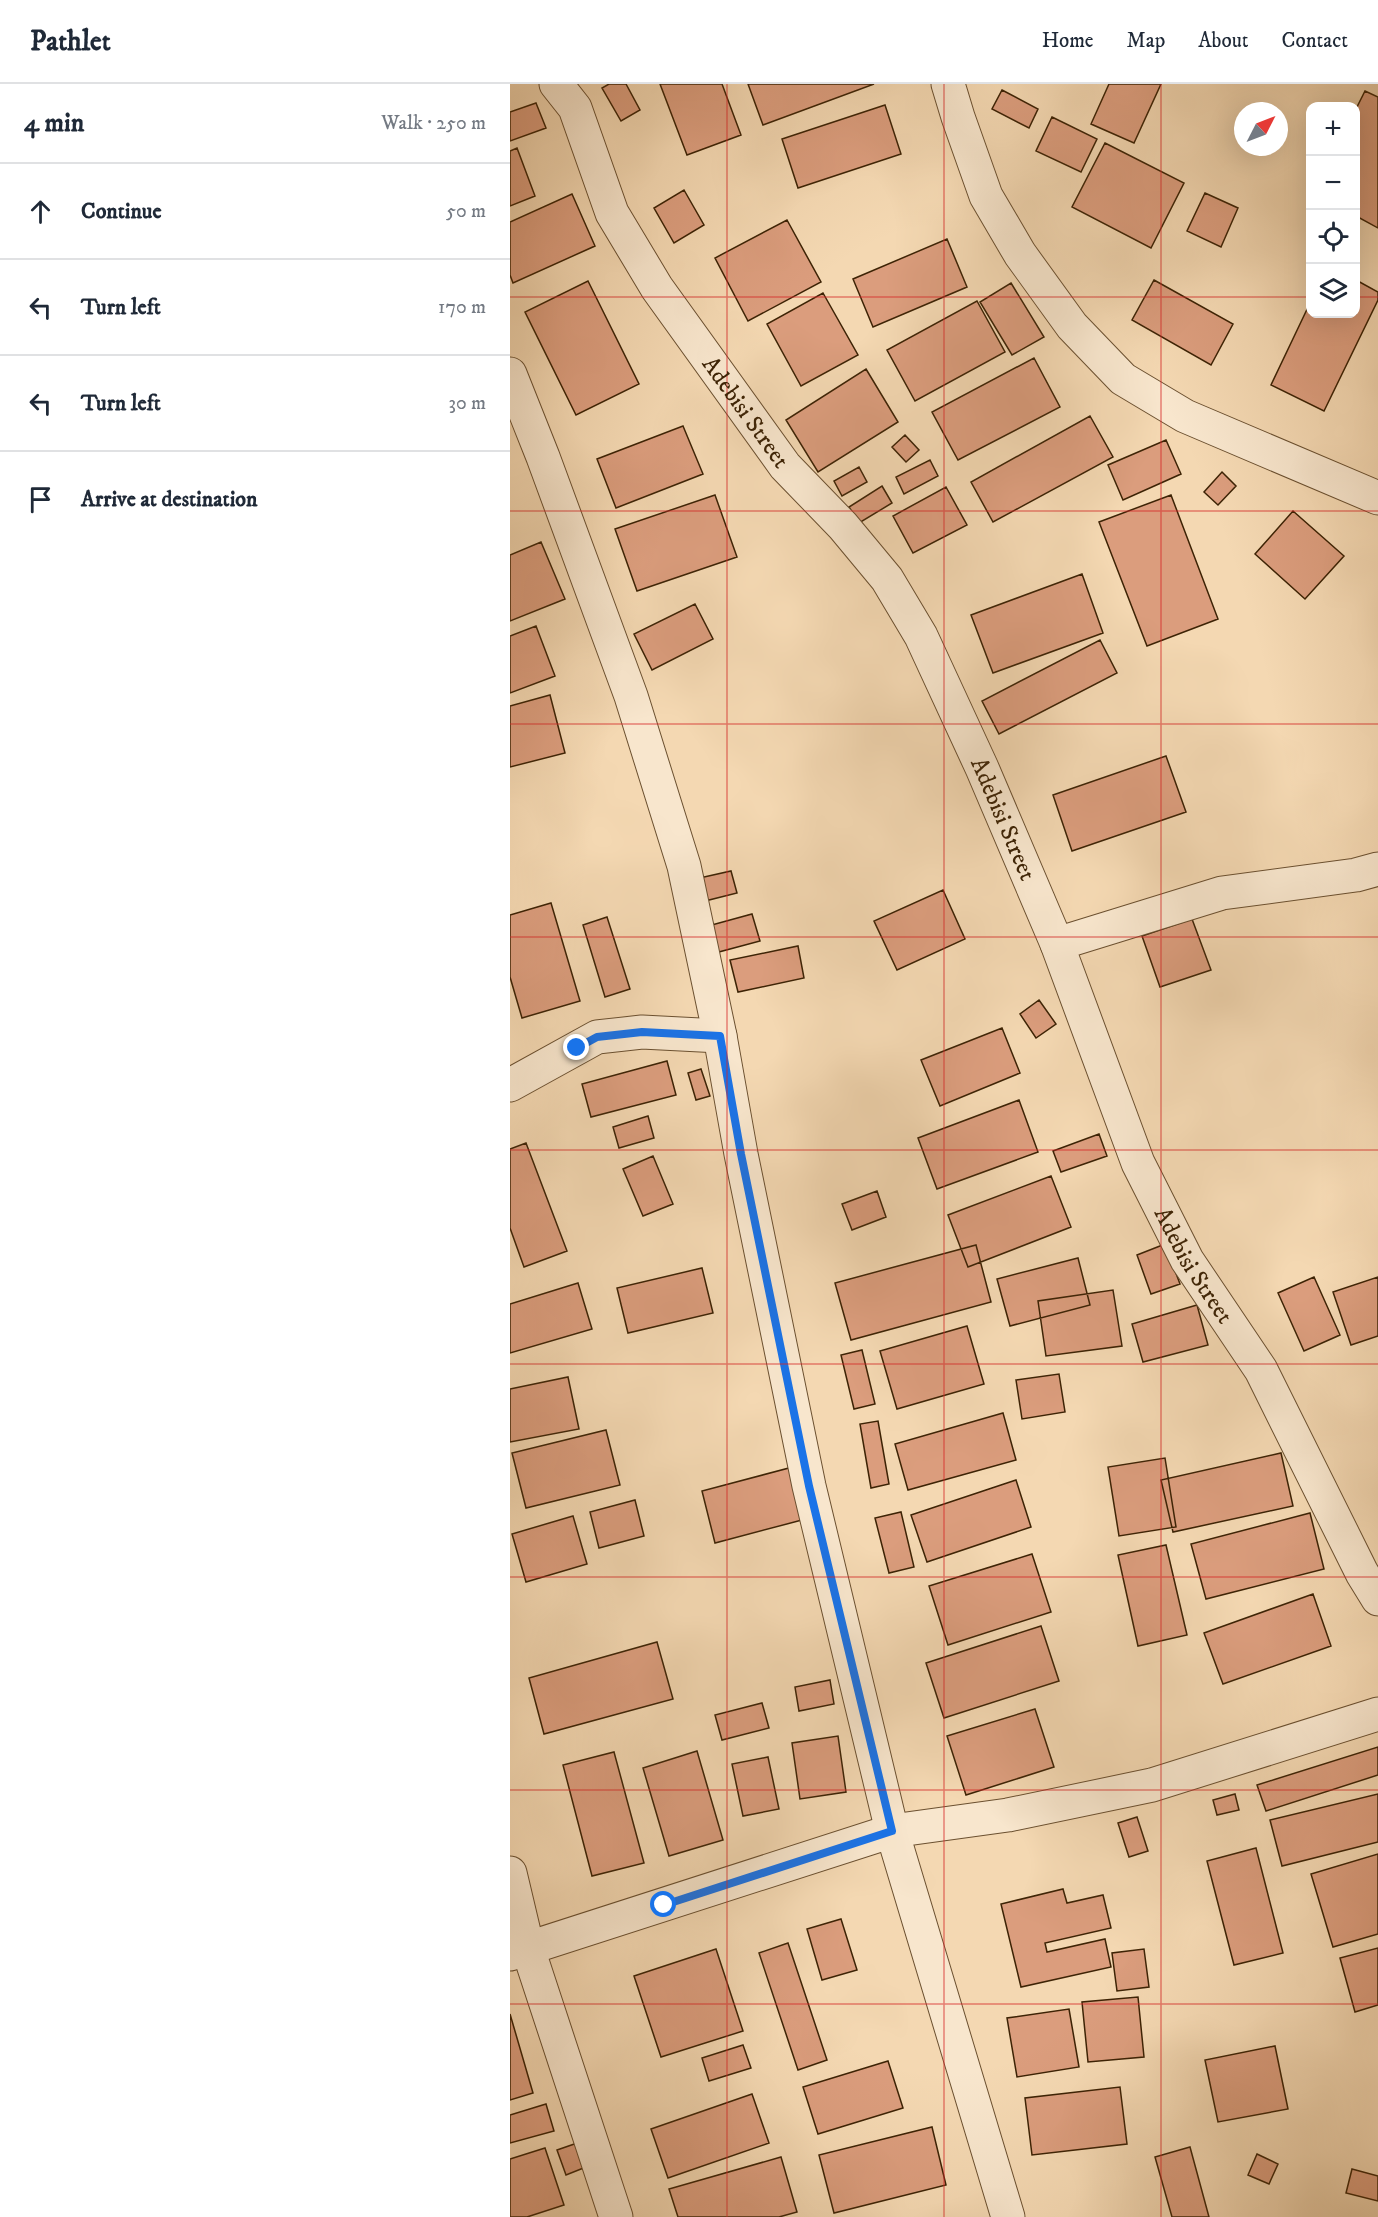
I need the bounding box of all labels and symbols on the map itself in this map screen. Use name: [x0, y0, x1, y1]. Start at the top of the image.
north arrow: [1234, 102, 1288, 156]
street label: Adebisi Street: [695, 351, 796, 475]
street label: Adebisi Street: [963, 753, 1042, 886]
route end: [563, 1034, 589, 1060]
street label: Adebisi Street: [1147, 1202, 1240, 1330]
route start: [650, 1891, 676, 1917]

